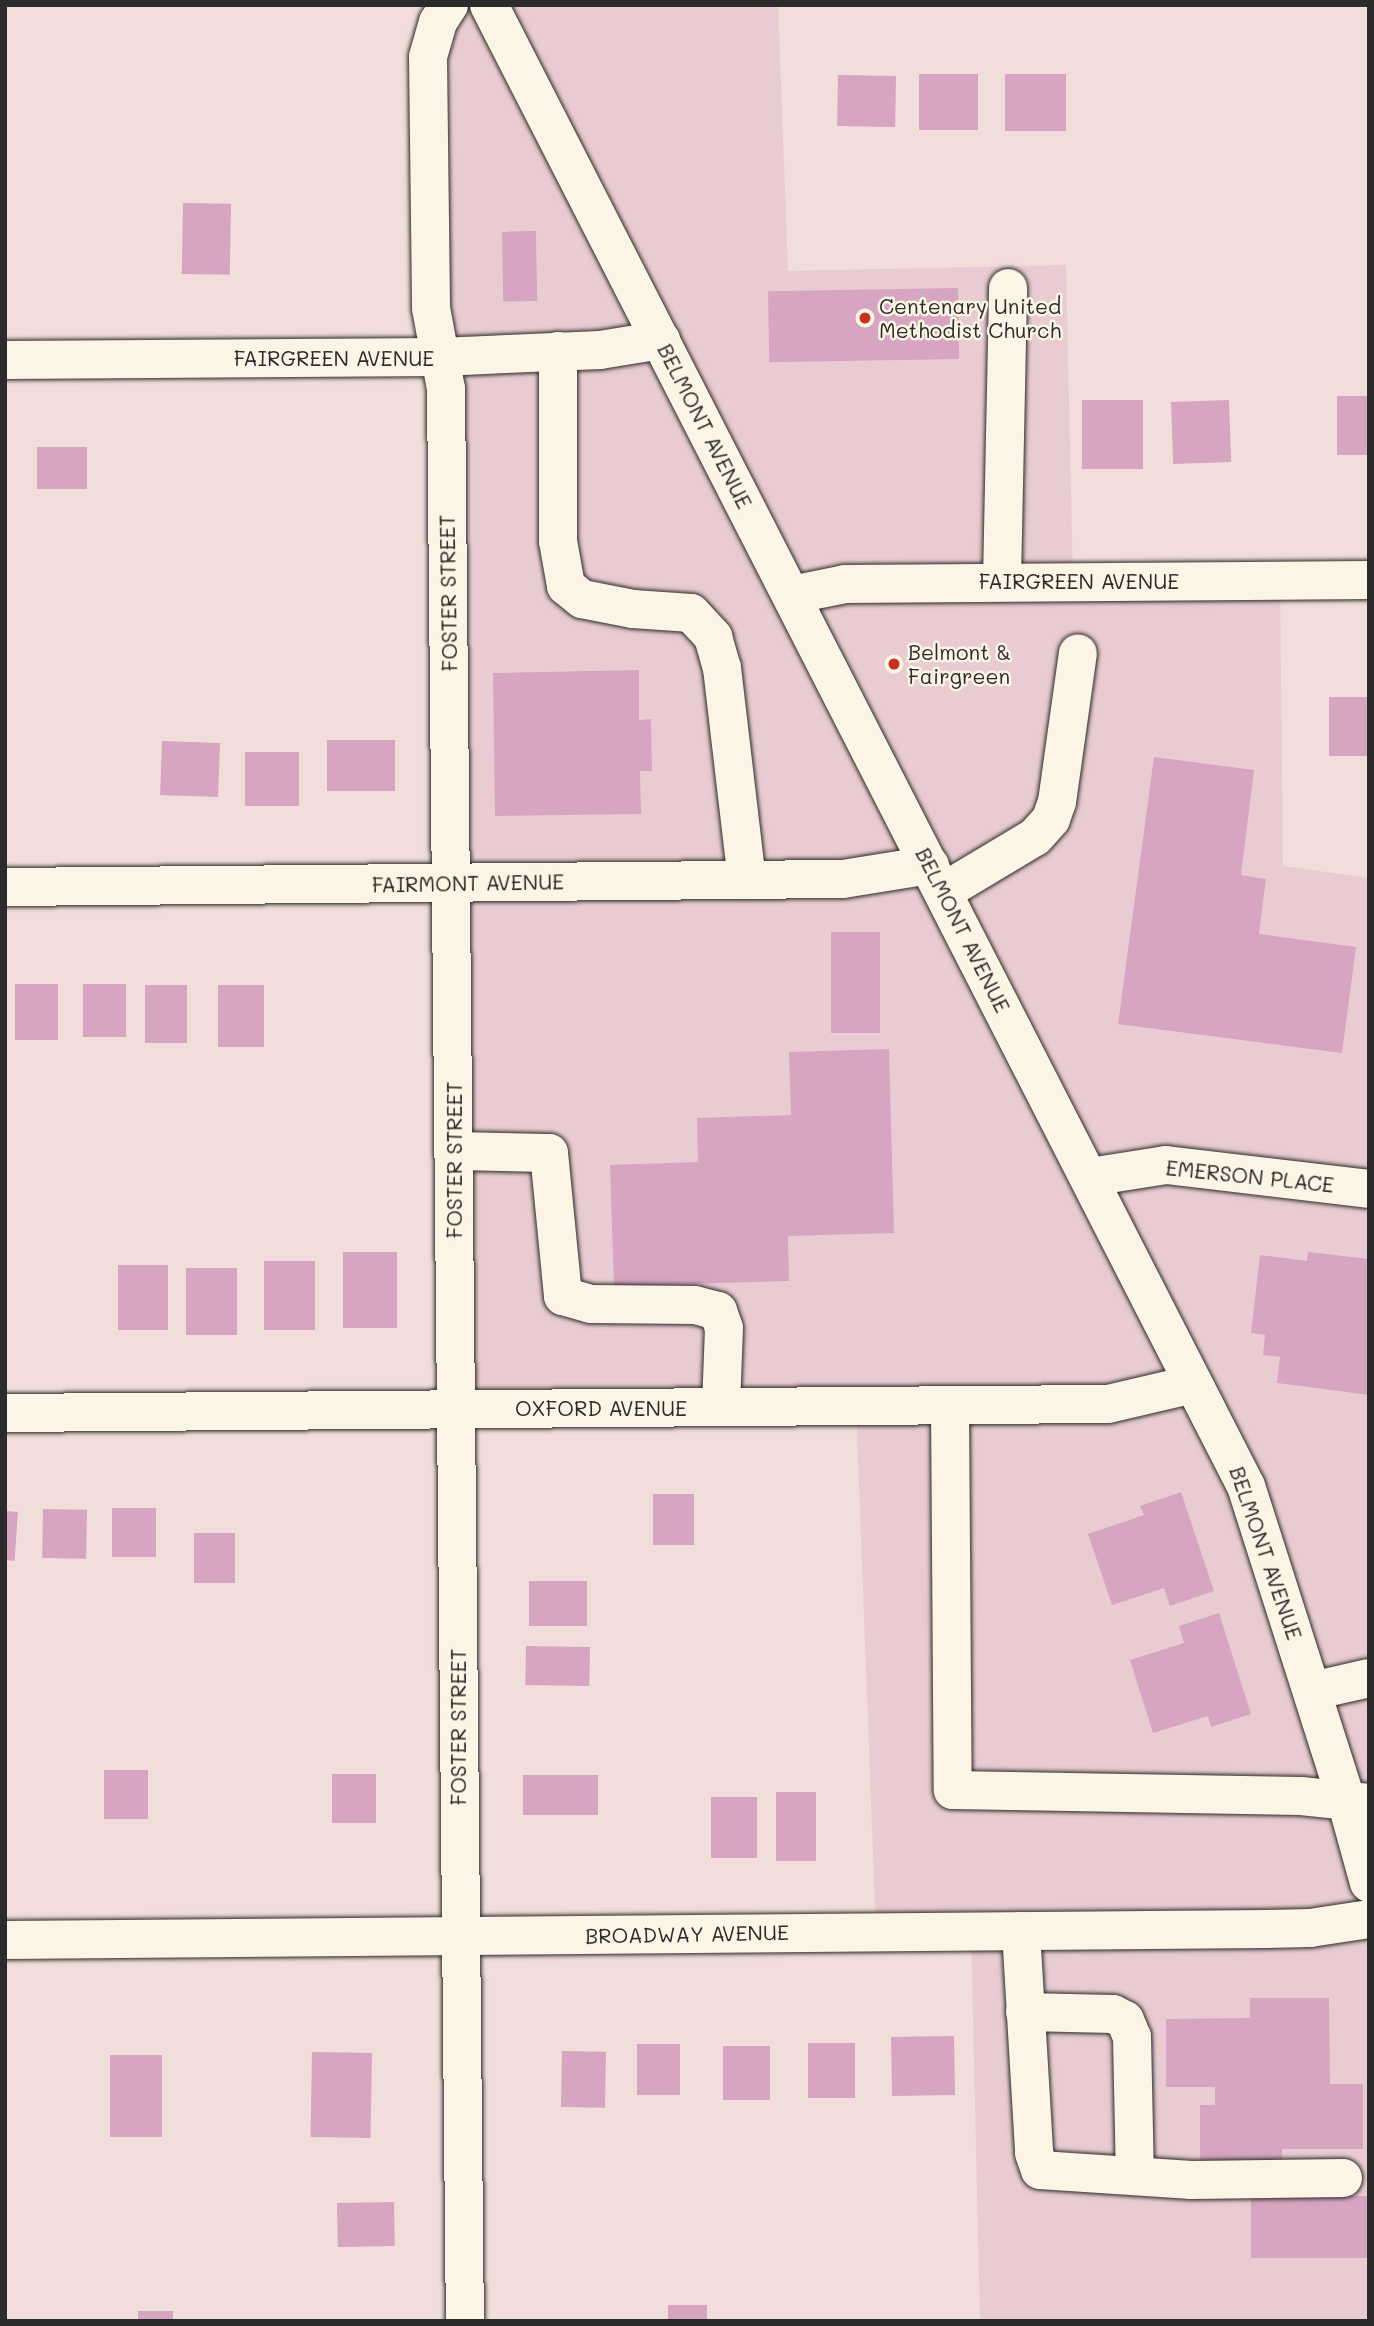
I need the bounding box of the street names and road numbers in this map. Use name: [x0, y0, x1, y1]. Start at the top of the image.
street label: BELMONT AVENUE: [652, 339, 758, 513]
street label: FAIRGREEN AVENUE: [234, 345, 434, 371]
street label: FOSTER STREET: [434, 514, 462, 672]
street label: FAIRGREEN AVENUE: [979, 568, 1179, 594]
street label: BELMONT AVENUE: [910, 843, 1016, 1017]
street label: FAIRMONT AVENUE: [372, 869, 564, 897]
street label: FOSTER STREET: [441, 1082, 467, 1238]
street label: EMERSON PLACE: [1165, 1155, 1335, 1197]
street label: OXFORD AVENUE: [515, 1395, 687, 1421]
street label: BELMONT AVENUE: [1224, 1463, 1308, 1643]
street label: FOSTER STREET: [445, 1649, 471, 1805]
street label: BROADWAY AVENUE: [585, 1920, 789, 1948]

